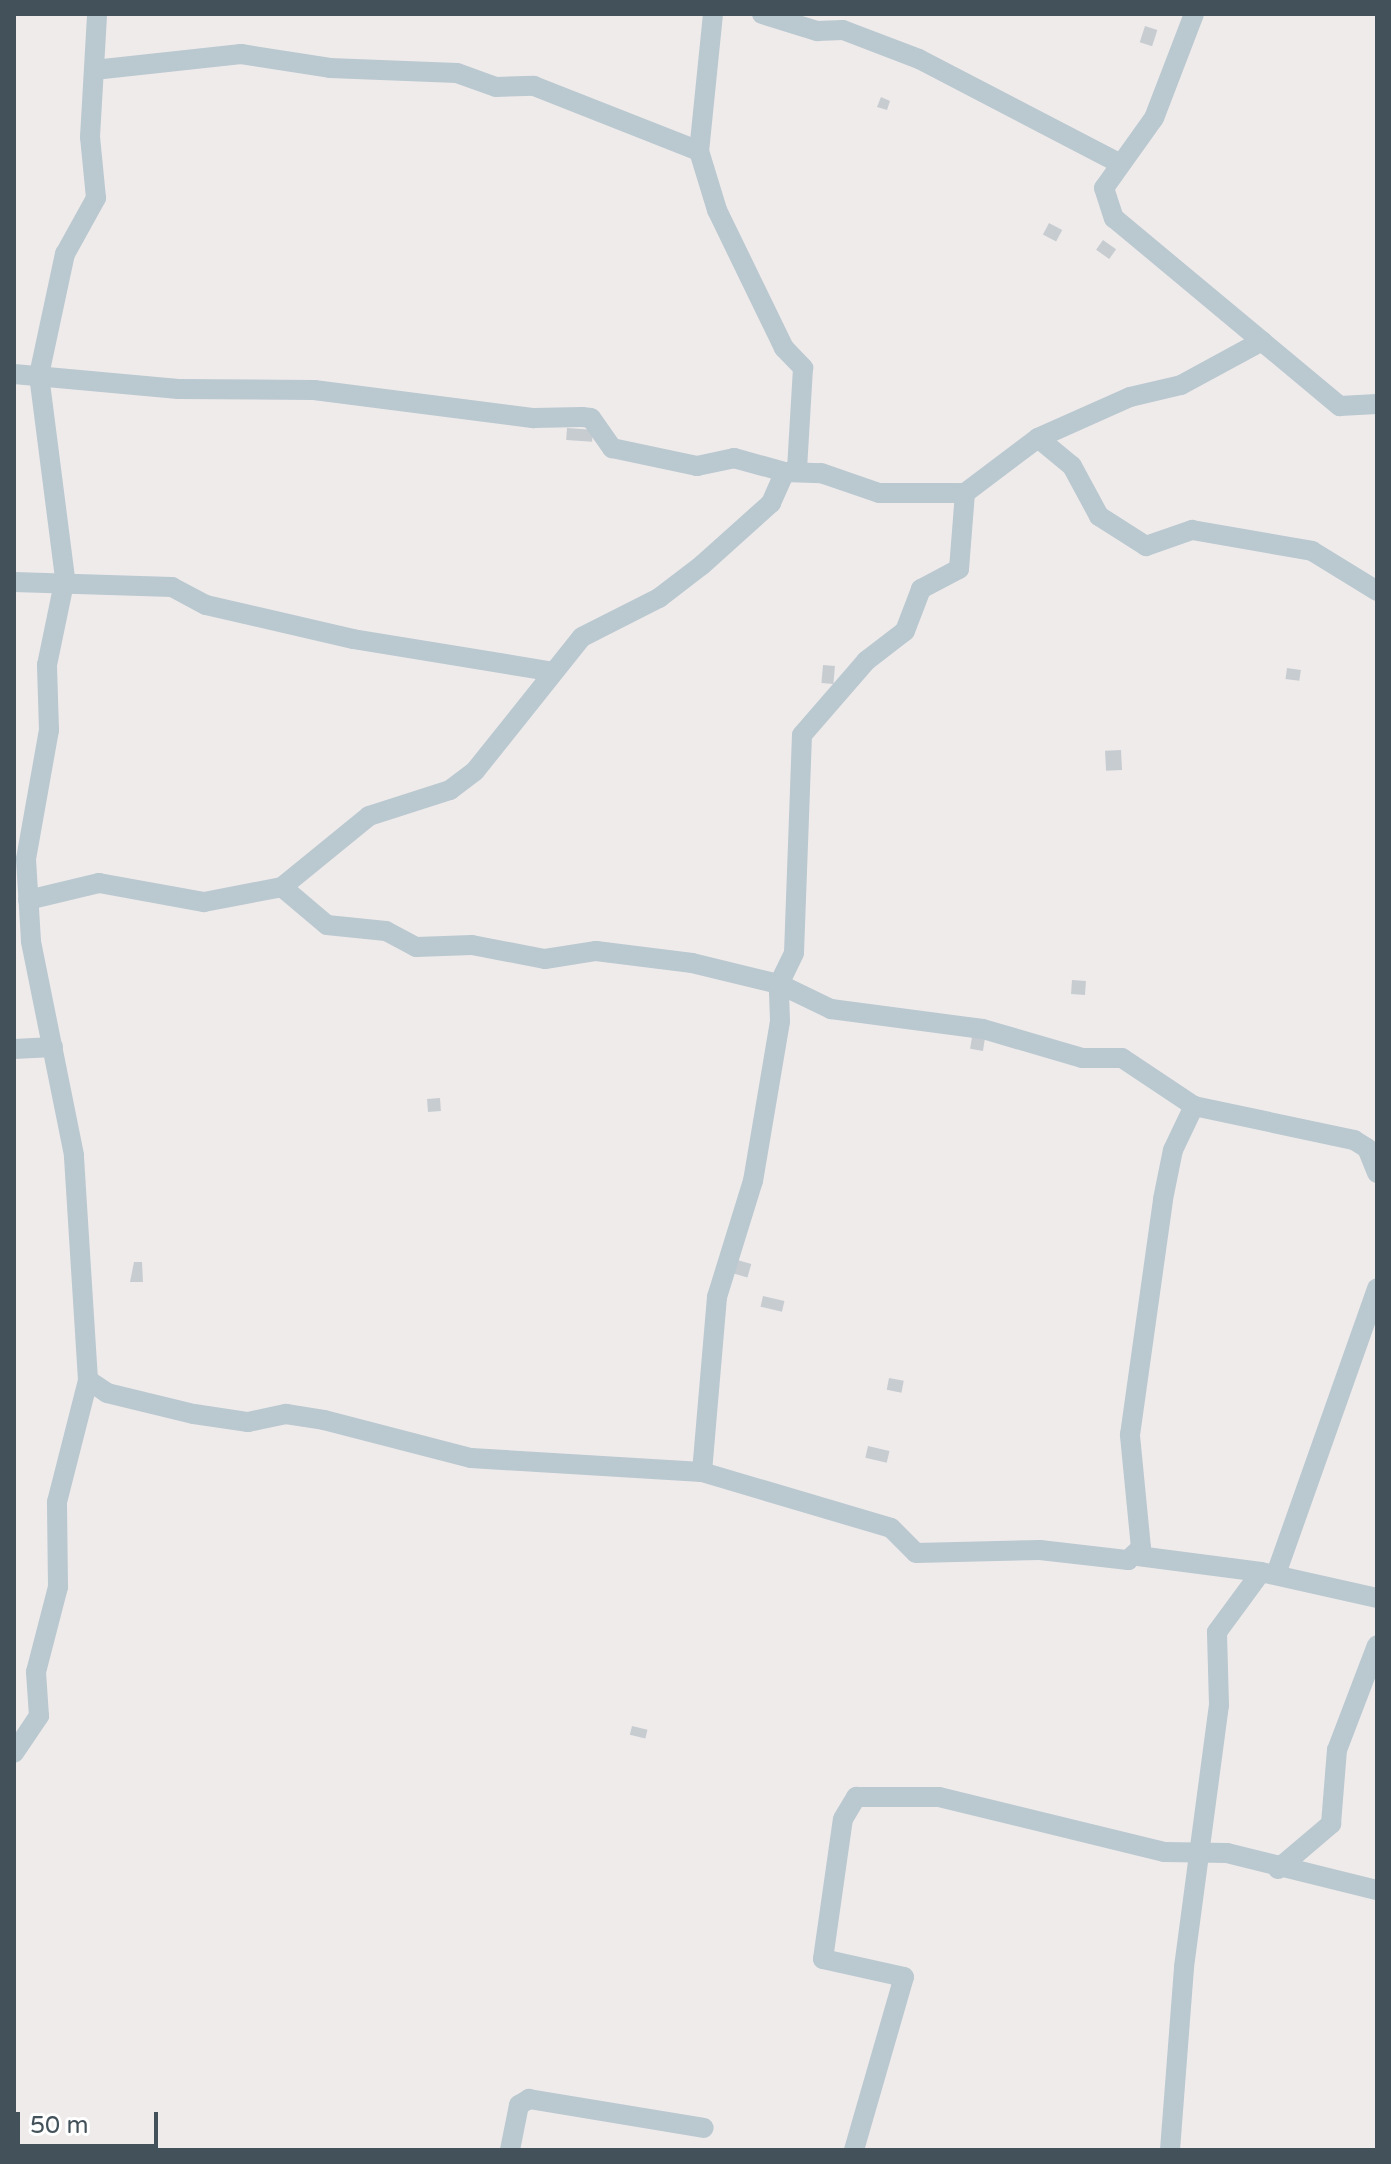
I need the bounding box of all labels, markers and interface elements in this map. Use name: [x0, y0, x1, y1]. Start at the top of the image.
scale bar: [20, 2096, 162, 2146]
text: 50 m: [30, 2111, 88, 2140]

